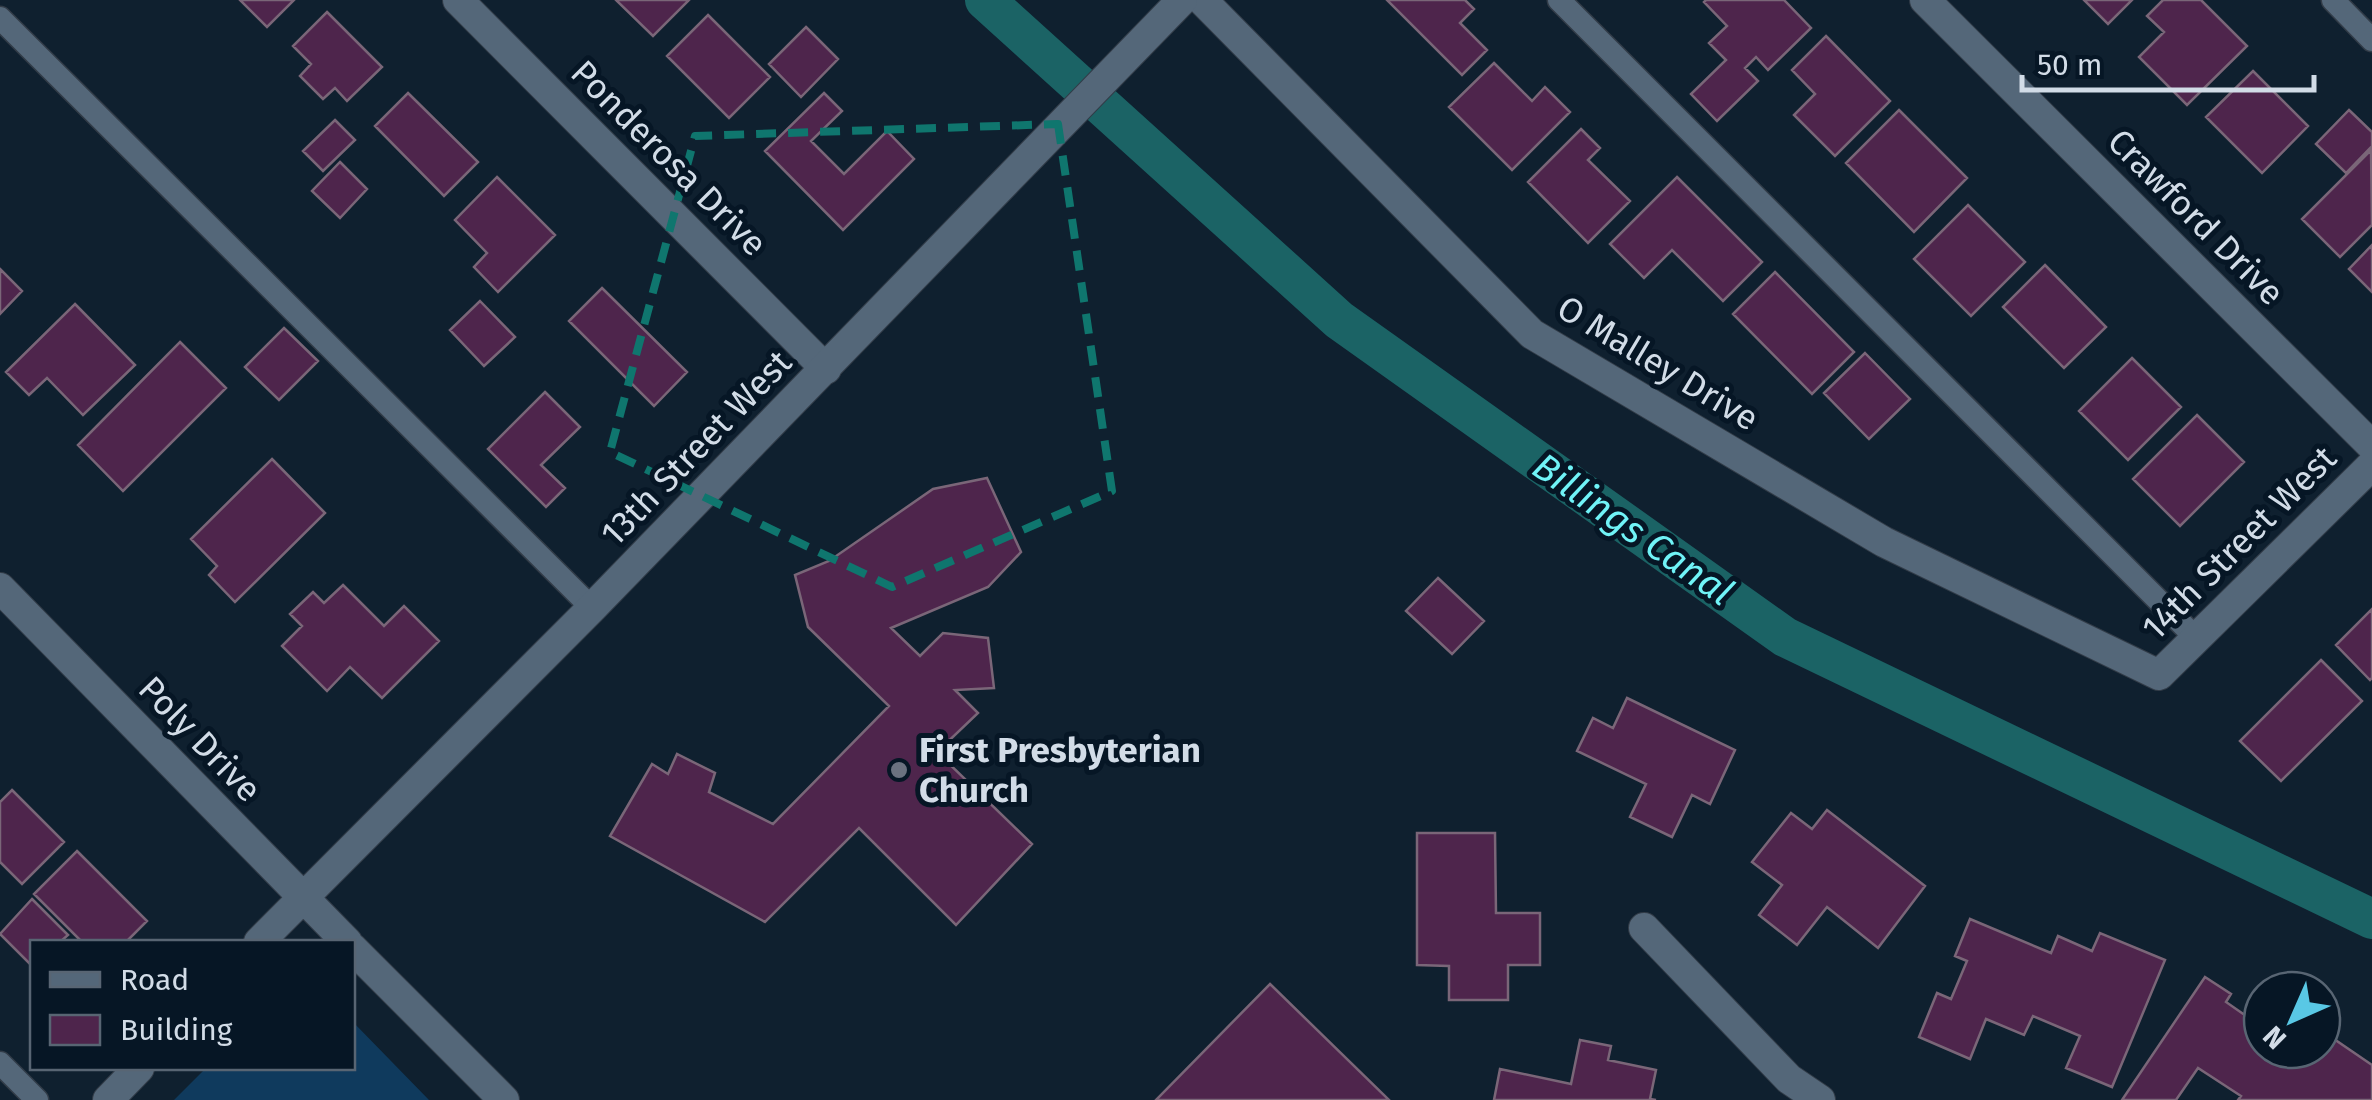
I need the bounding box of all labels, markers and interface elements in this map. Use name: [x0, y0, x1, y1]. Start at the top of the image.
scale bar: [2022, 30, 2314, 92]
text: 50 m: [2037, 47, 2102, 83]
street label: Ponderosa Drive: [562, 51, 776, 265]
street label: Crawford Drive: [2099, 120, 2293, 314]
street label: O Malley Drive: [1550, 286, 1766, 440]
street label: 13th Street West: [592, 341, 800, 555]
street label: 14th Street West: [2133, 437, 2345, 649]
water label: Billings Canal: [1524, 443, 1742, 615]
street label: Poly Drive: [130, 668, 270, 810]
place label: First Presbyterian Church: [919, 729, 1201, 811]
marker: First Presbyterian Church: [888, 759, 910, 781]
legend: [30, 940, 355, 1070]
text: Road: [120, 962, 189, 998]
north arrow: [2242, 970, 2342, 1070]
text: Building: [120, 1012, 233, 1048]
text: N: [2256, 1019, 2293, 1056]

